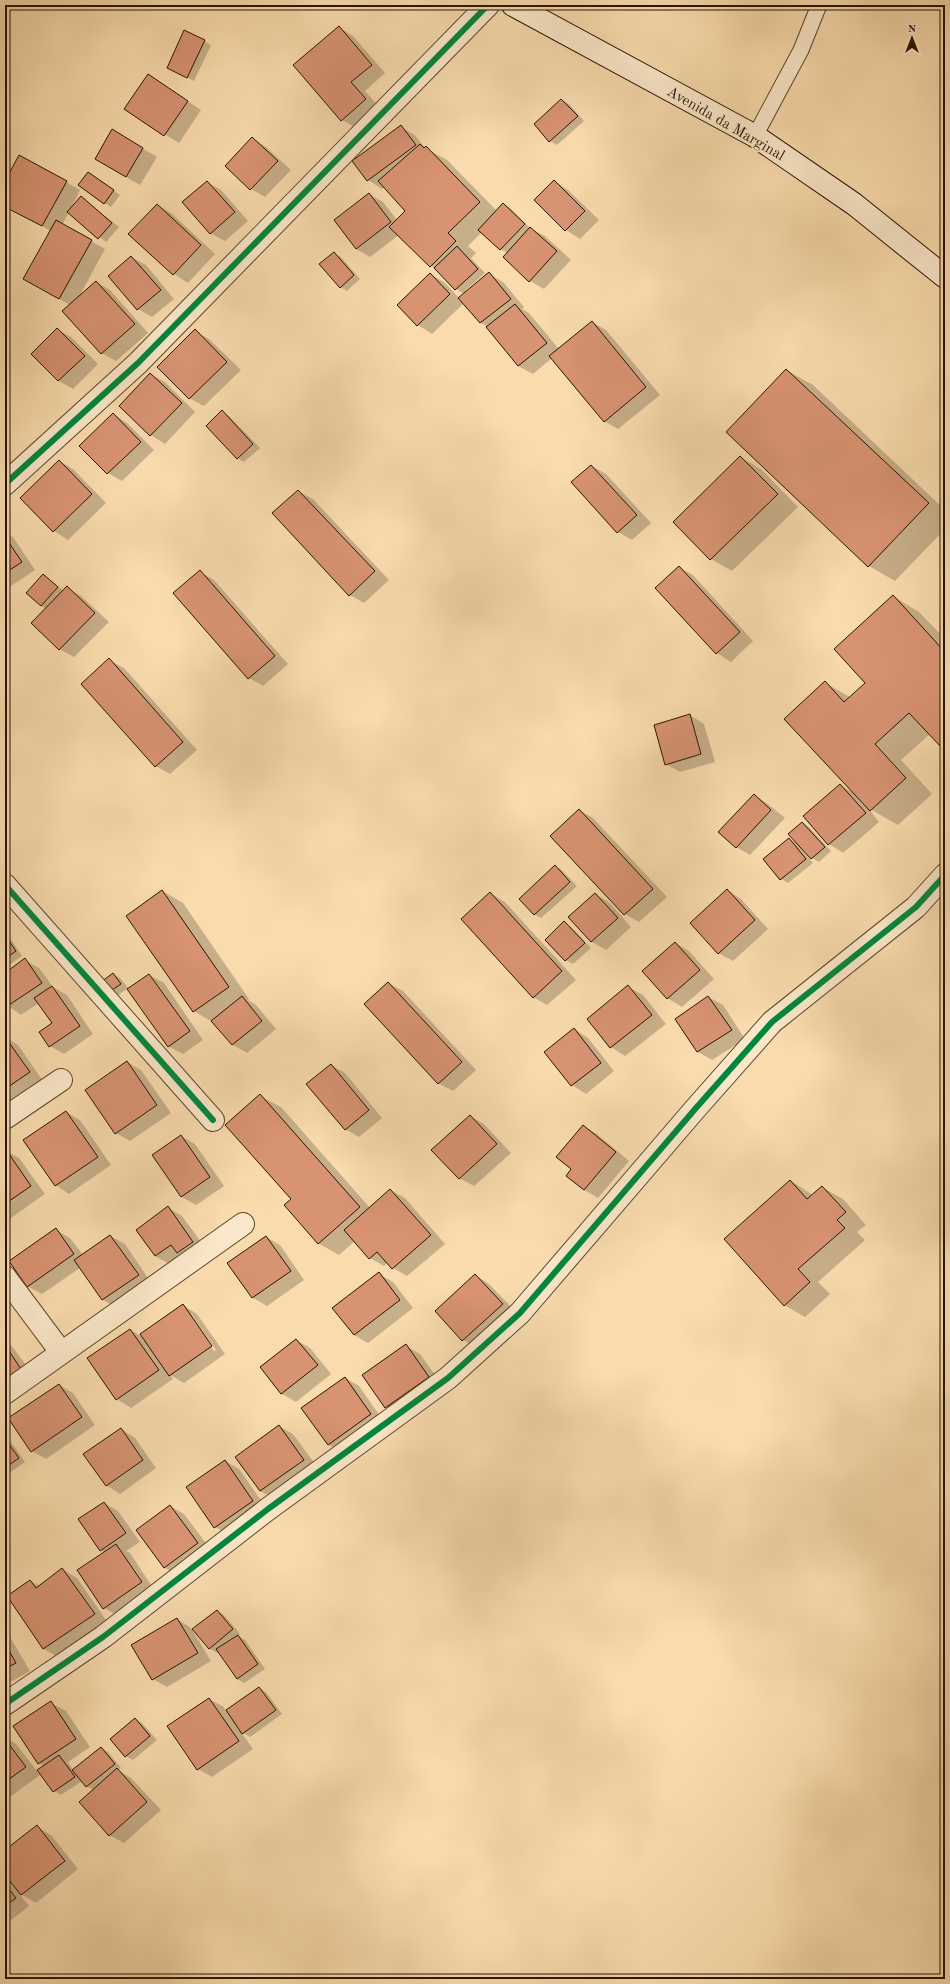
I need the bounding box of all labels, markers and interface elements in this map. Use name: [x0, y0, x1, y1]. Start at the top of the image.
north arrow: [892, 18, 932, 58]
text: N: [908, 24, 917, 35]
street label: Avenida da Marginal: [664, 84, 787, 164]

